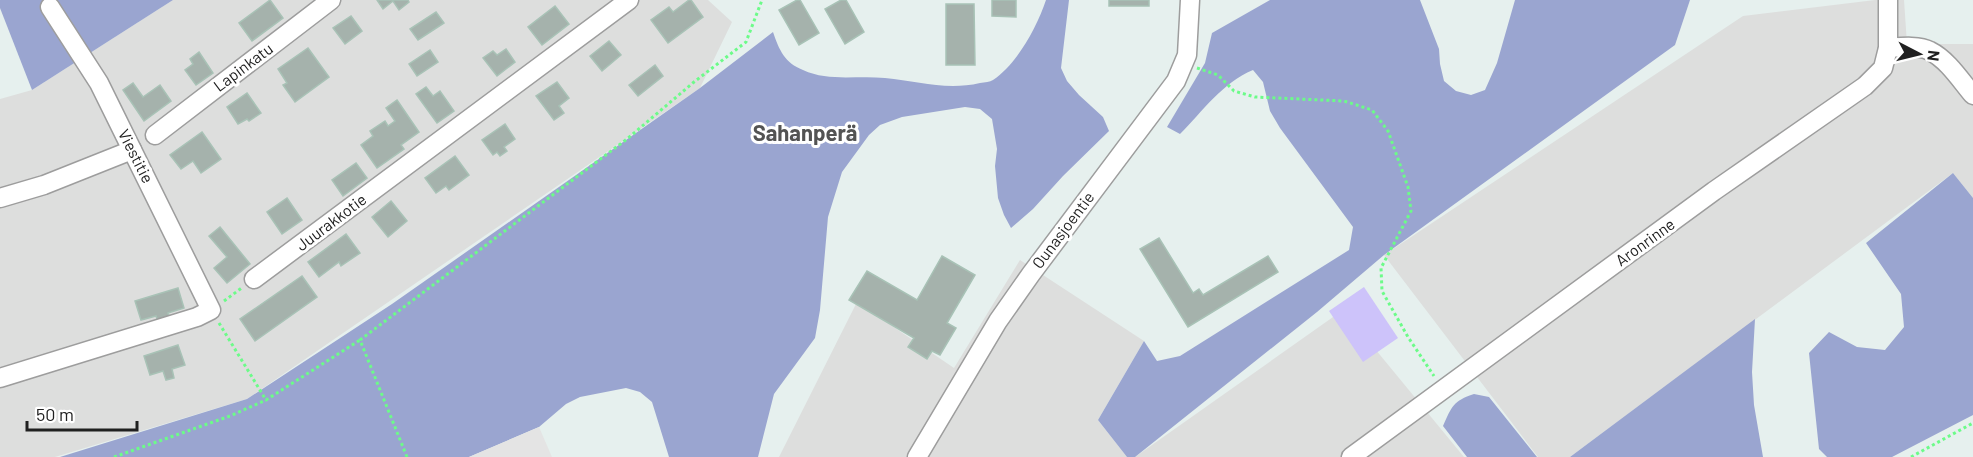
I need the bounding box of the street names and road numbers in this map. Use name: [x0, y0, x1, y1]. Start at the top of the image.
street label: Lapinkatu: [209, 38, 276, 95]
street label: Viestitie: [115, 126, 158, 186]
street label: Ounasjoentie: [1028, 188, 1098, 272]
street label: Juurakkotie: [292, 189, 370, 254]
street label: Aronrinne: [1611, 214, 1678, 269]

